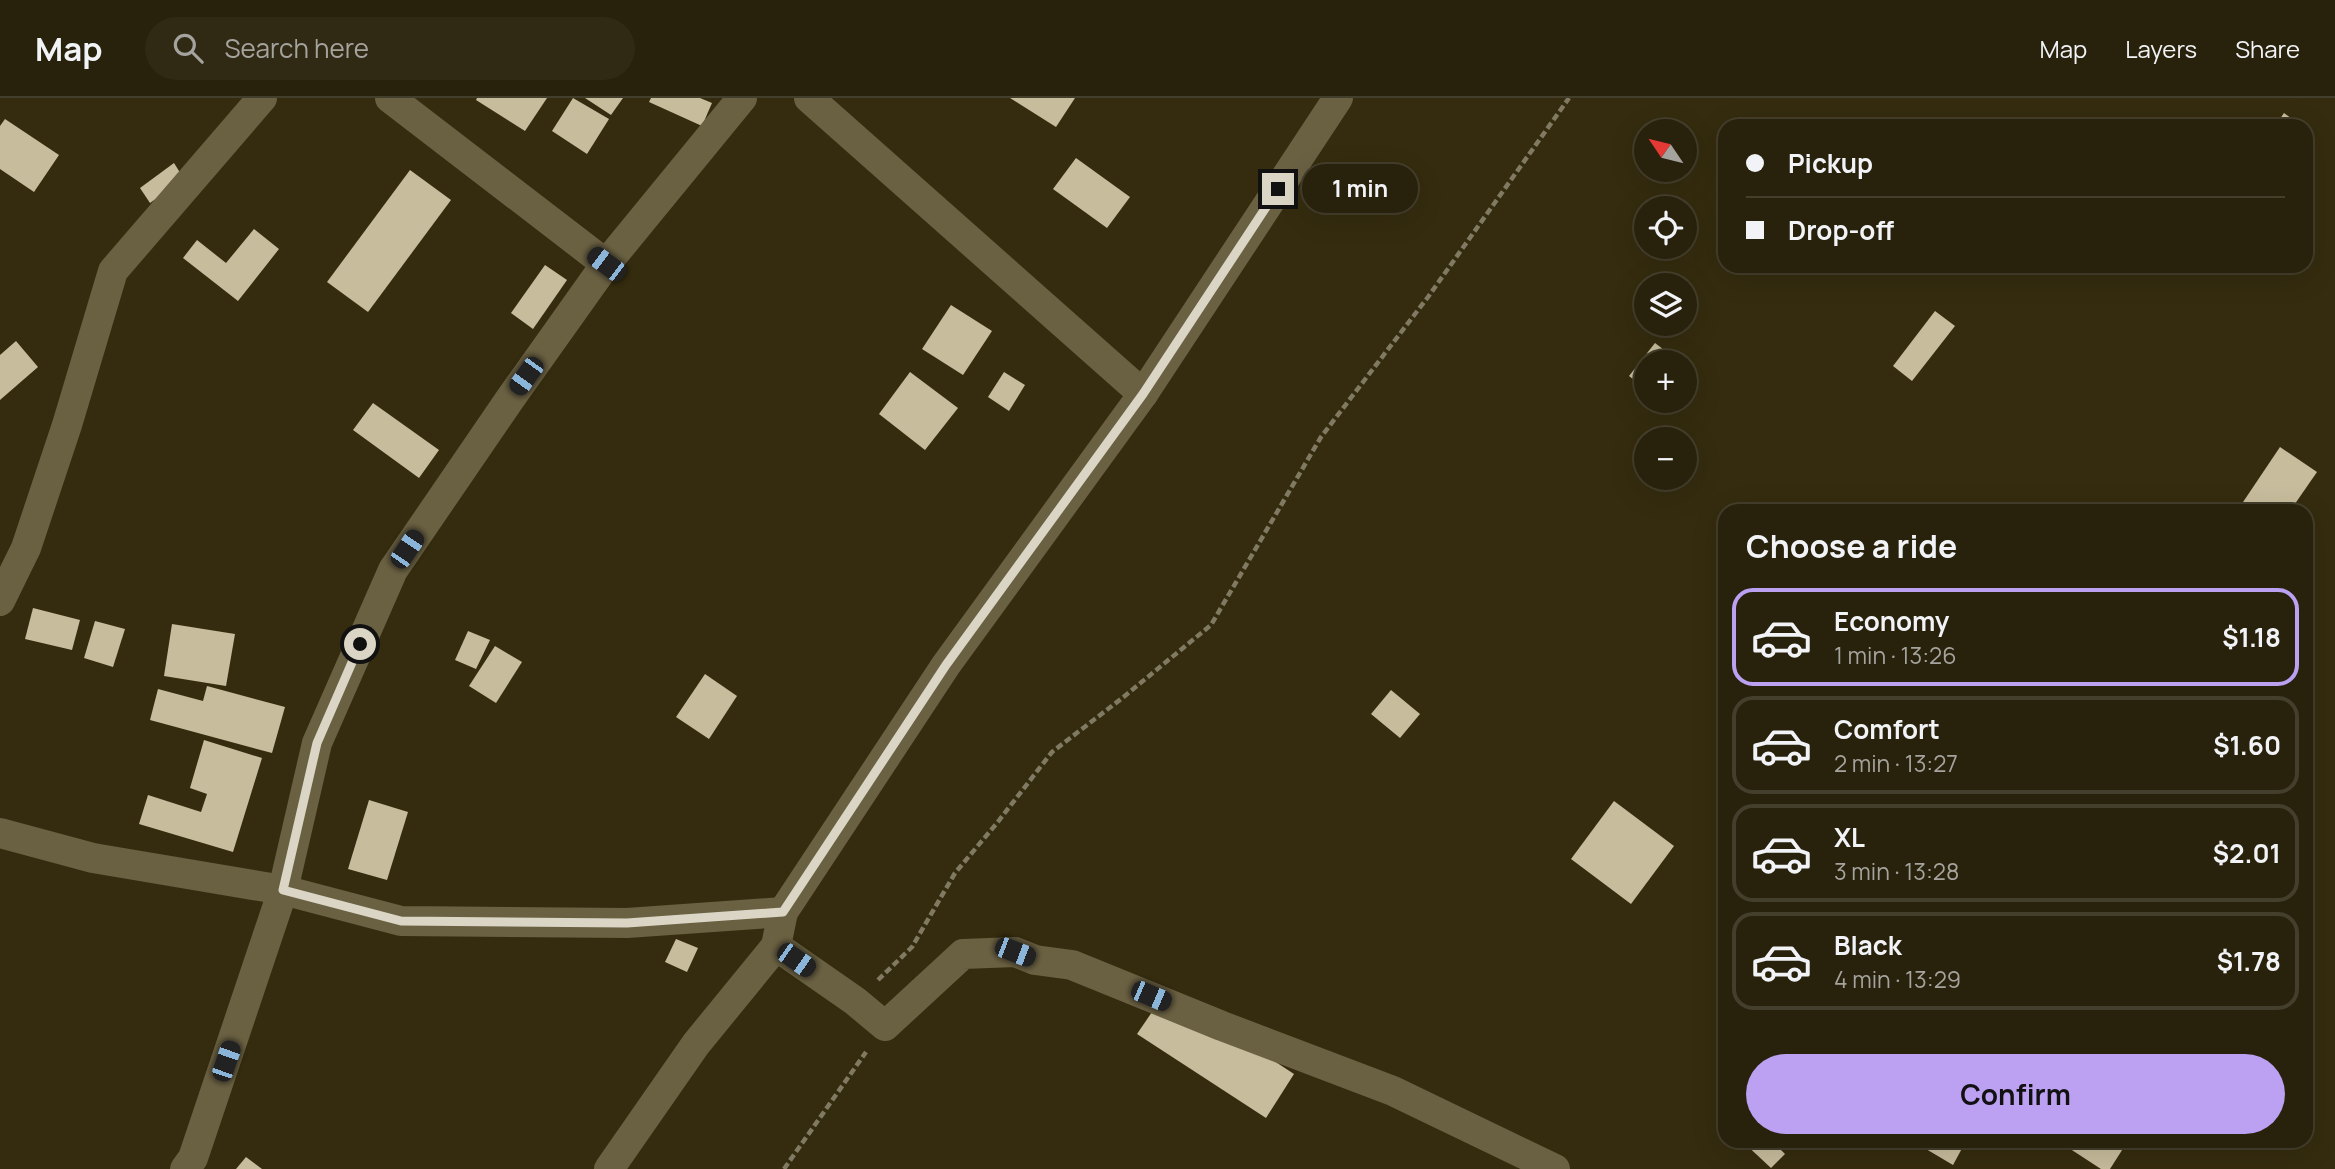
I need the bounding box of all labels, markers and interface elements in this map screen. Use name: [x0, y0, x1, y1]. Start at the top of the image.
search box: [145, 17, 635, 80]
text: Map: [35, 26, 103, 71]
icon: search: [169, 29, 207, 67]
text: Search here: [225, 30, 369, 66]
text: Map: [2040, 32, 2087, 65]
text: Layers: [2125, 32, 2197, 65]
text: Share: [2235, 32, 2300, 65]
north arrow: [1634, 119, 1698, 182]
map controls: [1634, 119, 1697, 490]
text: Pickup: [1788, 145, 1873, 181]
callout: 1 min: [1302, 164, 1418, 214]
text: 1 min: [1332, 172, 1388, 204]
route end: [1262, 173, 1294, 205]
button: locate: [1634, 196, 1697, 259]
text: Drop-off: [1788, 212, 1894, 248]
car: [583, 243, 630, 285]
button: layers: [1634, 273, 1697, 336]
button: +: [1634, 350, 1697, 413]
car: [506, 353, 547, 399]
button: −: [1634, 427, 1697, 490]
text: Choose a ride: [1746, 524, 1957, 568]
car: [387, 526, 428, 572]
text: Economy: [1834, 603, 1949, 639]
icon: car: [1750, 606, 1813, 669]
text: $1.18: [2222, 619, 2281, 655]
route start: [344, 628, 376, 660]
text: 1 min · 13:26: [1834, 639, 1956, 671]
text: Comfort: [1834, 711, 1940, 747]
icon: car: [1750, 714, 1813, 777]
text: $1.60: [2213, 727, 2281, 763]
text: 2 min · 13:27: [1834, 747, 1958, 779]
text: XL: [1834, 819, 1865, 855]
icon: car: [1750, 822, 1813, 885]
text: $2.01: [2213, 835, 2281, 871]
text: 3 min · 13:28: [1834, 855, 1959, 887]
text: Black: [1834, 927, 1902, 963]
icon: car: [1750, 930, 1813, 993]
car: [992, 935, 1039, 969]
car: [773, 939, 820, 981]
text: $1.78: [2217, 943, 2281, 979]
text: 4 min · 13:29: [1834, 963, 1961, 995]
car: [1128, 978, 1175, 1014]
car: [210, 1038, 243, 1084]
button: Confirm: [1746, 1054, 2285, 1134]

